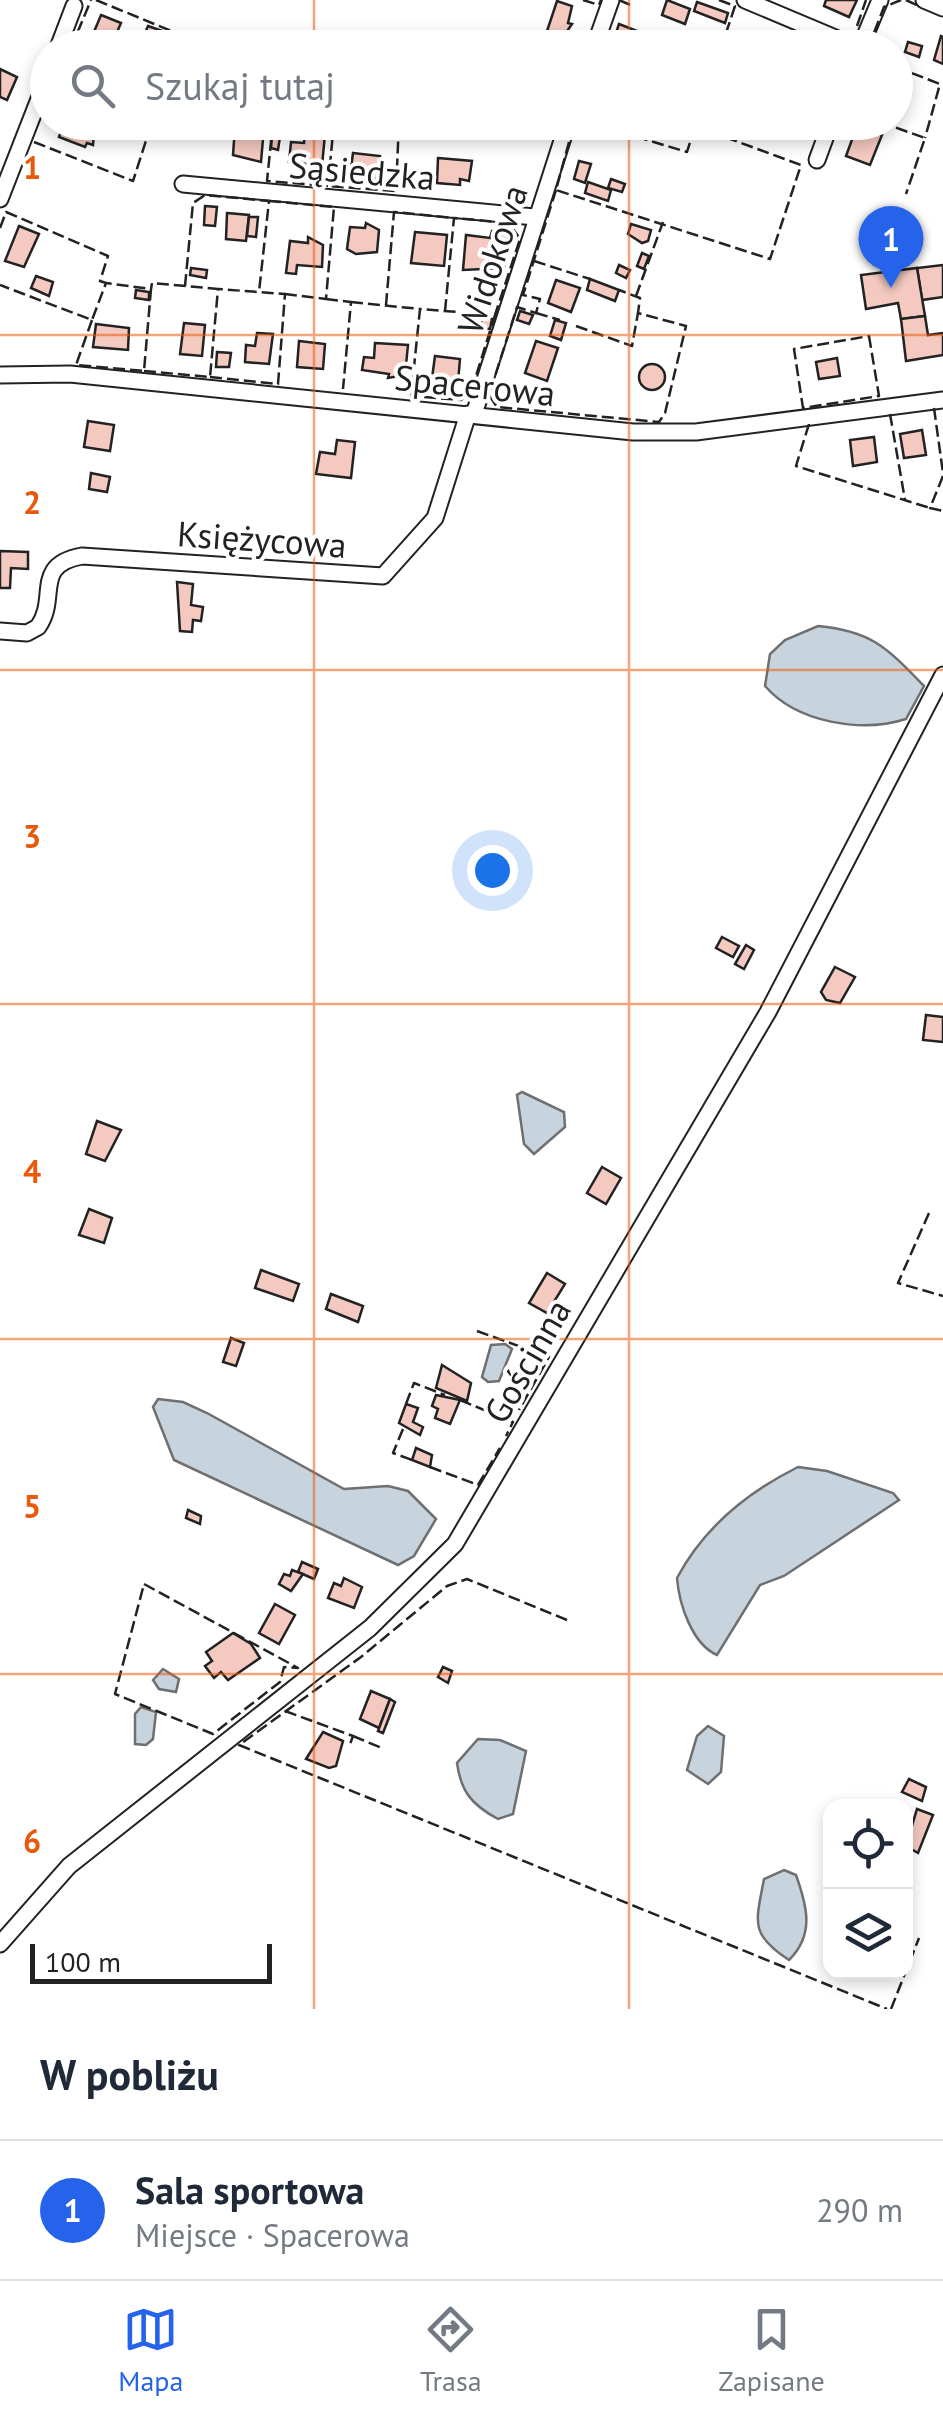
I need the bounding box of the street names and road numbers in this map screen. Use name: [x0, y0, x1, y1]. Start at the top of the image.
street label: Sąsiedzka: [287, 142, 437, 200]
street label: Widokowa: [446, 179, 538, 339]
street label: Spacerowa: [393, 354, 557, 416]
street label: Księżycowa: [176, 510, 348, 568]
street label: Gościnna: [473, 1291, 581, 1431]

